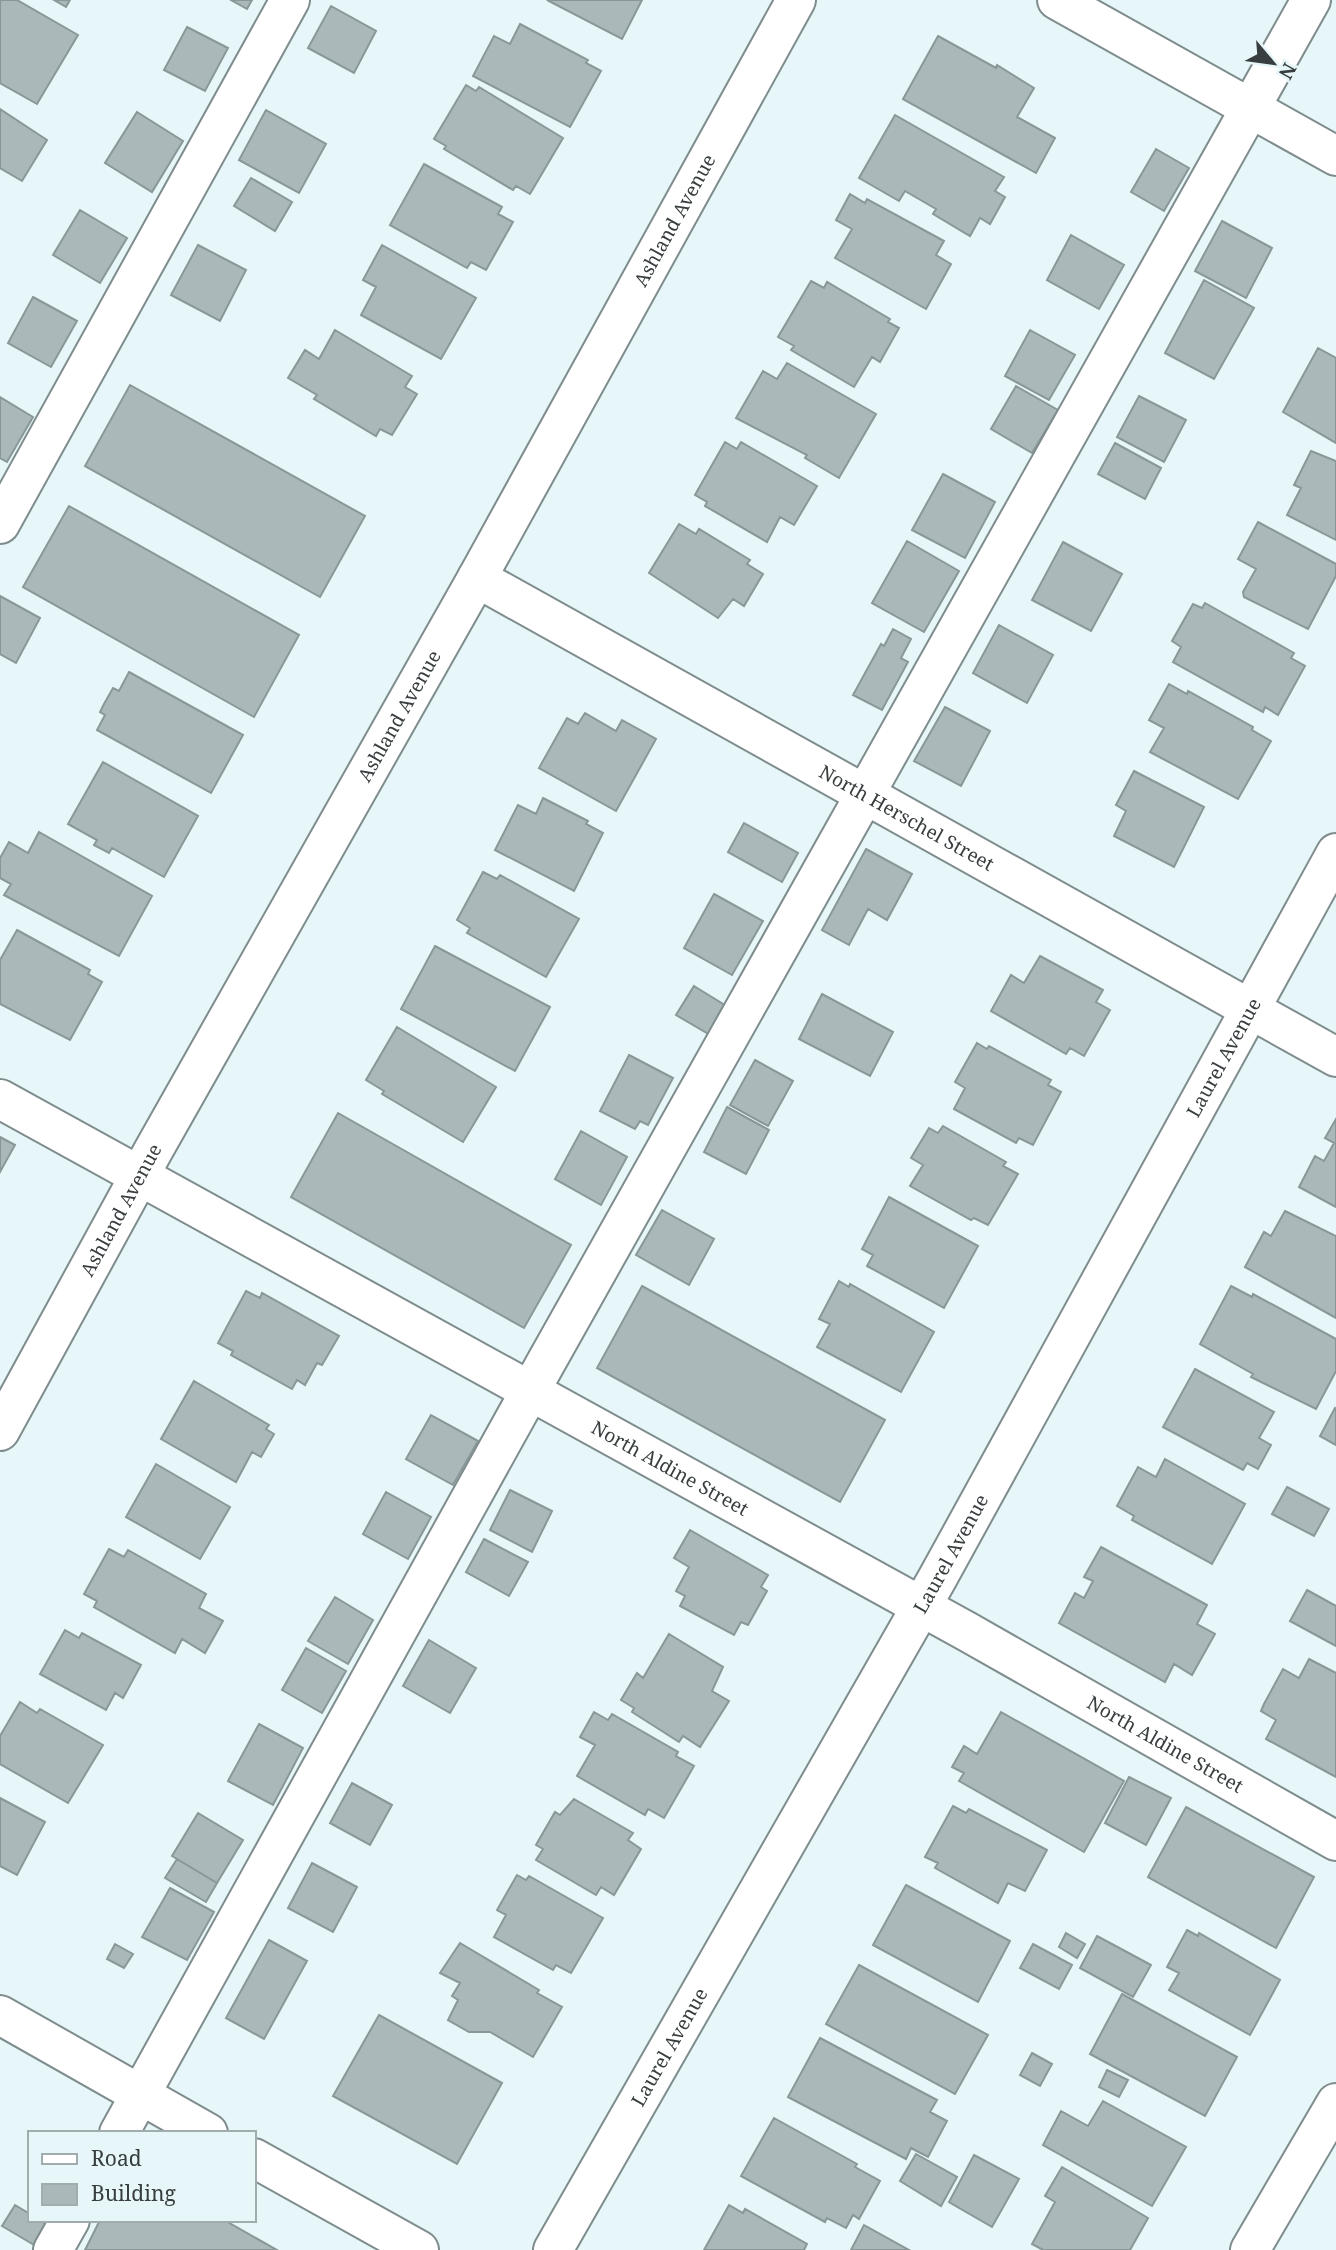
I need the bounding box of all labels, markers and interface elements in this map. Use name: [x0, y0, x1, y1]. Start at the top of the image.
north arrow: [1238, 28, 1308, 98]
text: N: [1273, 58, 1303, 84]
street label: Ashland Avenue: [627, 149, 721, 291]
street label: Ashland Avenue: [351, 645, 447, 786]
street label: North Herschel Street: [815, 758, 999, 877]
street label: Laurel Avenue: [1180, 993, 1267, 1122]
street label: Ashland Avenue: [74, 1139, 168, 1281]
street label: North Aldine Street: [587, 1414, 754, 1522]
street label: Laurel Avenue: [907, 1489, 994, 1618]
street label: North Aldine Street: [1083, 1689, 1248, 1799]
street label: Laurel Avenue: [625, 1983, 713, 2111]
legend: [28, 2131, 256, 2222]
text: Road: [91, 2144, 142, 2172]
text: Building: [91, 2179, 176, 2207]

